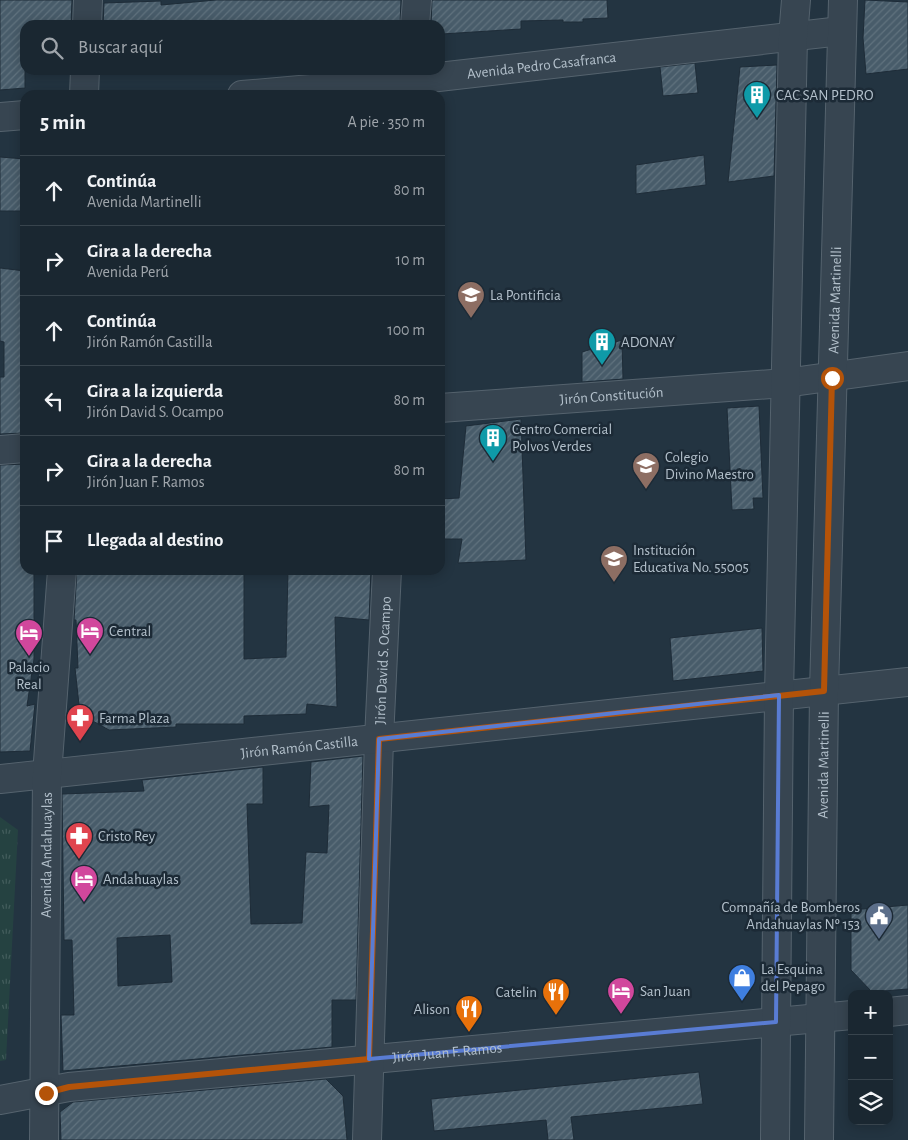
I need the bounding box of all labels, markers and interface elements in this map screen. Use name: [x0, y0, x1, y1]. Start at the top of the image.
search box: [20, 20, 445, 75]
icon: search: [38, 34, 66, 62]
text: Buscar aquí: [78, 38, 163, 57]
street label: Avenida Pedro Casafranca: [466, 50, 617, 82]
building icon: CAC SAN PEDRO: [742, 80, 772, 119]
place label: CAC SAN PEDRO: [776, 88, 873, 103]
text: 5 min: [40, 112, 86, 133]
text: A pie · 350 m: [348, 114, 425, 130]
text: Continúa: [87, 172, 156, 191]
icon: ahead: [40, 177, 68, 205]
text: 80 m: [394, 182, 425, 198]
text: Avenida Martinelli: [87, 194, 202, 210]
text: Gira a la derecha: [87, 242, 212, 261]
street label: Avenida Martinelli: [826, 246, 844, 354]
icon: right: [40, 247, 68, 275]
text: 10 m: [396, 252, 425, 268]
text: Avenida Perú: [87, 264, 169, 280]
school or university icon: La Pontificia: [456, 280, 486, 319]
place label: La Pontificia: [490, 288, 561, 303]
text: Continúa: [87, 312, 156, 331]
icon: ahead: [40, 317, 68, 345]
text: 100 m: [387, 322, 425, 338]
building icon: ADONAY: [587, 327, 617, 366]
text: Jirón Ramón Castilla: [87, 334, 213, 350]
place label: ADONAY: [621, 335, 675, 350]
route start: [821, 367, 844, 390]
text: Gira a la izquierda: [87, 382, 223, 401]
street label: Jirón Constitución: [559, 385, 664, 407]
icon: left: [40, 387, 68, 415]
text: 80 m: [394, 392, 425, 408]
text: Jirón David S. Ocampo: [87, 404, 224, 420]
place label: Centro Comercial Polvos Verdes: [512, 422, 612, 454]
building icon: Centro Comercial Polvos Verdes: [478, 423, 508, 462]
place label: Colegio Divino Maestro: [665, 450, 754, 482]
school or university icon: Colegio Divino Maestro: [631, 451, 661, 490]
text: Gira a la derecha: [87, 452, 212, 471]
icon: right: [40, 457, 68, 485]
text: 80 m: [394, 462, 425, 478]
text: Jirón Juan F. Ramos: [87, 474, 205, 490]
icon: arrive: [40, 527, 68, 555]
text: Llegada al destino: [87, 531, 224, 550]
place label: Institución Educativa No. 55005: [633, 543, 749, 575]
school or university icon: Institución Educativa No. 55005: [599, 544, 629, 583]
street label: Jirón David S. Ocampo: [373, 596, 394, 725]
hotel icon: Central: [75, 616, 105, 655]
hotel icon: Palacio Real: [14, 618, 44, 657]
place label: Central: [109, 624, 151, 639]
place label: Palacio Real: [8, 660, 50, 692]
pharmacy icon: Farma Plaza: [65, 703, 95, 742]
place label: Farma Plaza: [99, 711, 170, 726]
street label: Avenida Martinelli: [816, 711, 832, 819]
street label: Jirón Ramón Castilla: [240, 734, 359, 761]
street label: Avenida Andahuaylas: [39, 792, 55, 918]
pharmacy icon: Cristo Rey: [64, 821, 94, 860]
place label: Cristo Rey: [98, 829, 156, 844]
hotel icon: Andahuaylas: [69, 864, 99, 903]
place label: Andahuaylas: [103, 872, 179, 887]
place label: Compañía de Bomberos Andahuaylas Nº 153: [721, 900, 860, 932]
public building icon: Compañía de Bomberos Andahuaylas Nº 153: [864, 901, 894, 940]
place label: La Esquina del Pepago: [761, 962, 825, 994]
shop icon: La Esquina del Pepago: [727, 963, 757, 1002]
hotel icon: San Juan: [606, 976, 636, 1015]
restaurant icon: Catelin: [541, 977, 571, 1016]
place label: San Juan: [640, 984, 690, 999]
place label: Catelin: [496, 985, 537, 1000]
map controls: [848, 990, 893, 1125]
button: +: [848, 990, 893, 1035]
restaurant icon: Alison: [454, 994, 484, 1033]
place label: Alison: [413, 1002, 450, 1017]
button: −: [848, 1035, 893, 1080]
street label: Jirón Juan F. Ramos: [392, 1040, 503, 1065]
button: layers: [848, 1080, 893, 1125]
route end: [35, 1082, 58, 1105]

